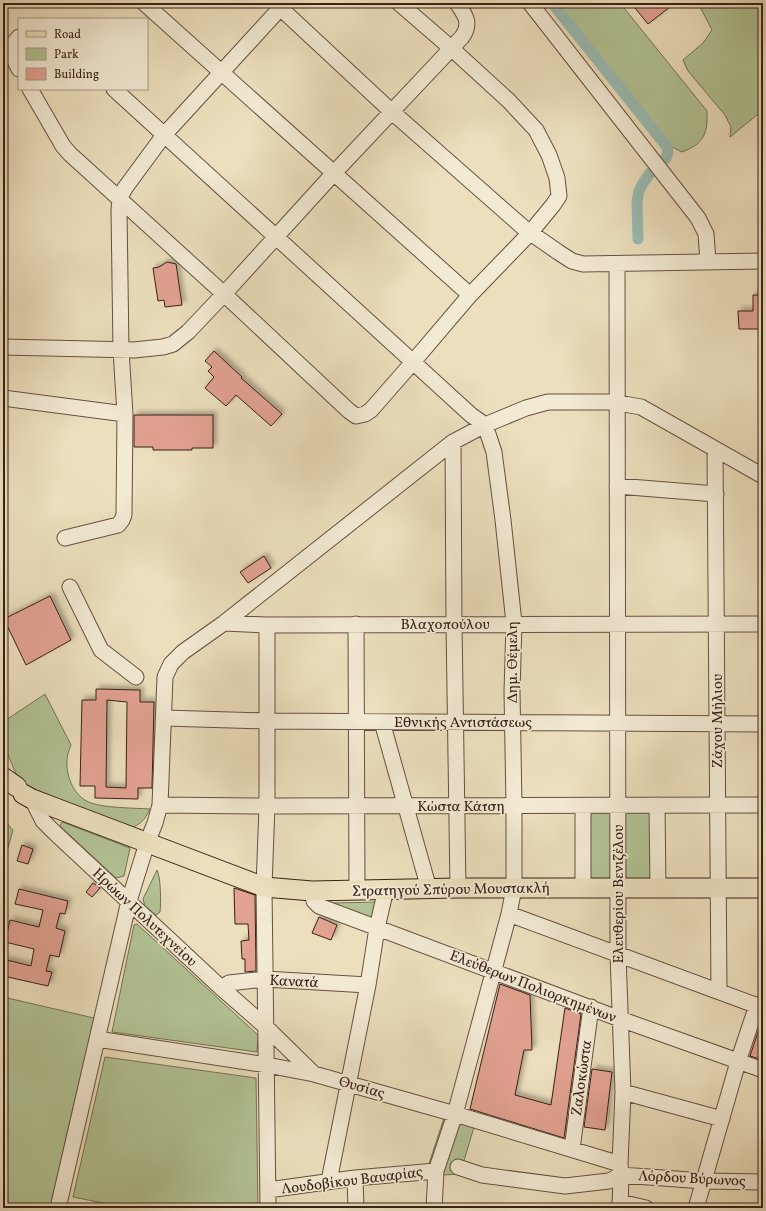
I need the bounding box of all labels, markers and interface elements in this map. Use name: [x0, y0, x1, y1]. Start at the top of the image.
legend: [18, 18, 148, 90]
text: Road: [54, 27, 81, 43]
text: Park: [54, 47, 79, 63]
text: Building: [54, 67, 99, 83]
street label: Βλαχοπούλου: [400, 615, 490, 636]
street label: Δημ. Θέμελη: [503, 621, 524, 703]
street label: Ζάχου Μήλιου: [708, 674, 729, 768]
street label: Εθνικής Αντιστάσεως: [394, 713, 532, 734]
street label: Κώστα Κάτση: [417, 797, 505, 818]
street label: Ελευθερίου Βενιζέλου: [609, 825, 630, 963]
street label: Ηρώων Πολυτεχνείου: [87, 864, 201, 972]
street label: Στρατηγού Σπύρου Μουστακλή: [352, 878, 550, 903]
street label: Ελεύθερων Πολιορκημένων: [446, 946, 619, 1029]
street label: Κανατά: [269, 971, 319, 994]
street label: Ζαλοκώστα: [567, 1039, 598, 1118]
street label: Θυσίας: [336, 1072, 387, 1105]
street label: Λουδοβίκου Βαυαρίας: [280, 1162, 424, 1201]
street label: Λόρδου Βύρωνος: [638, 1166, 747, 1193]

